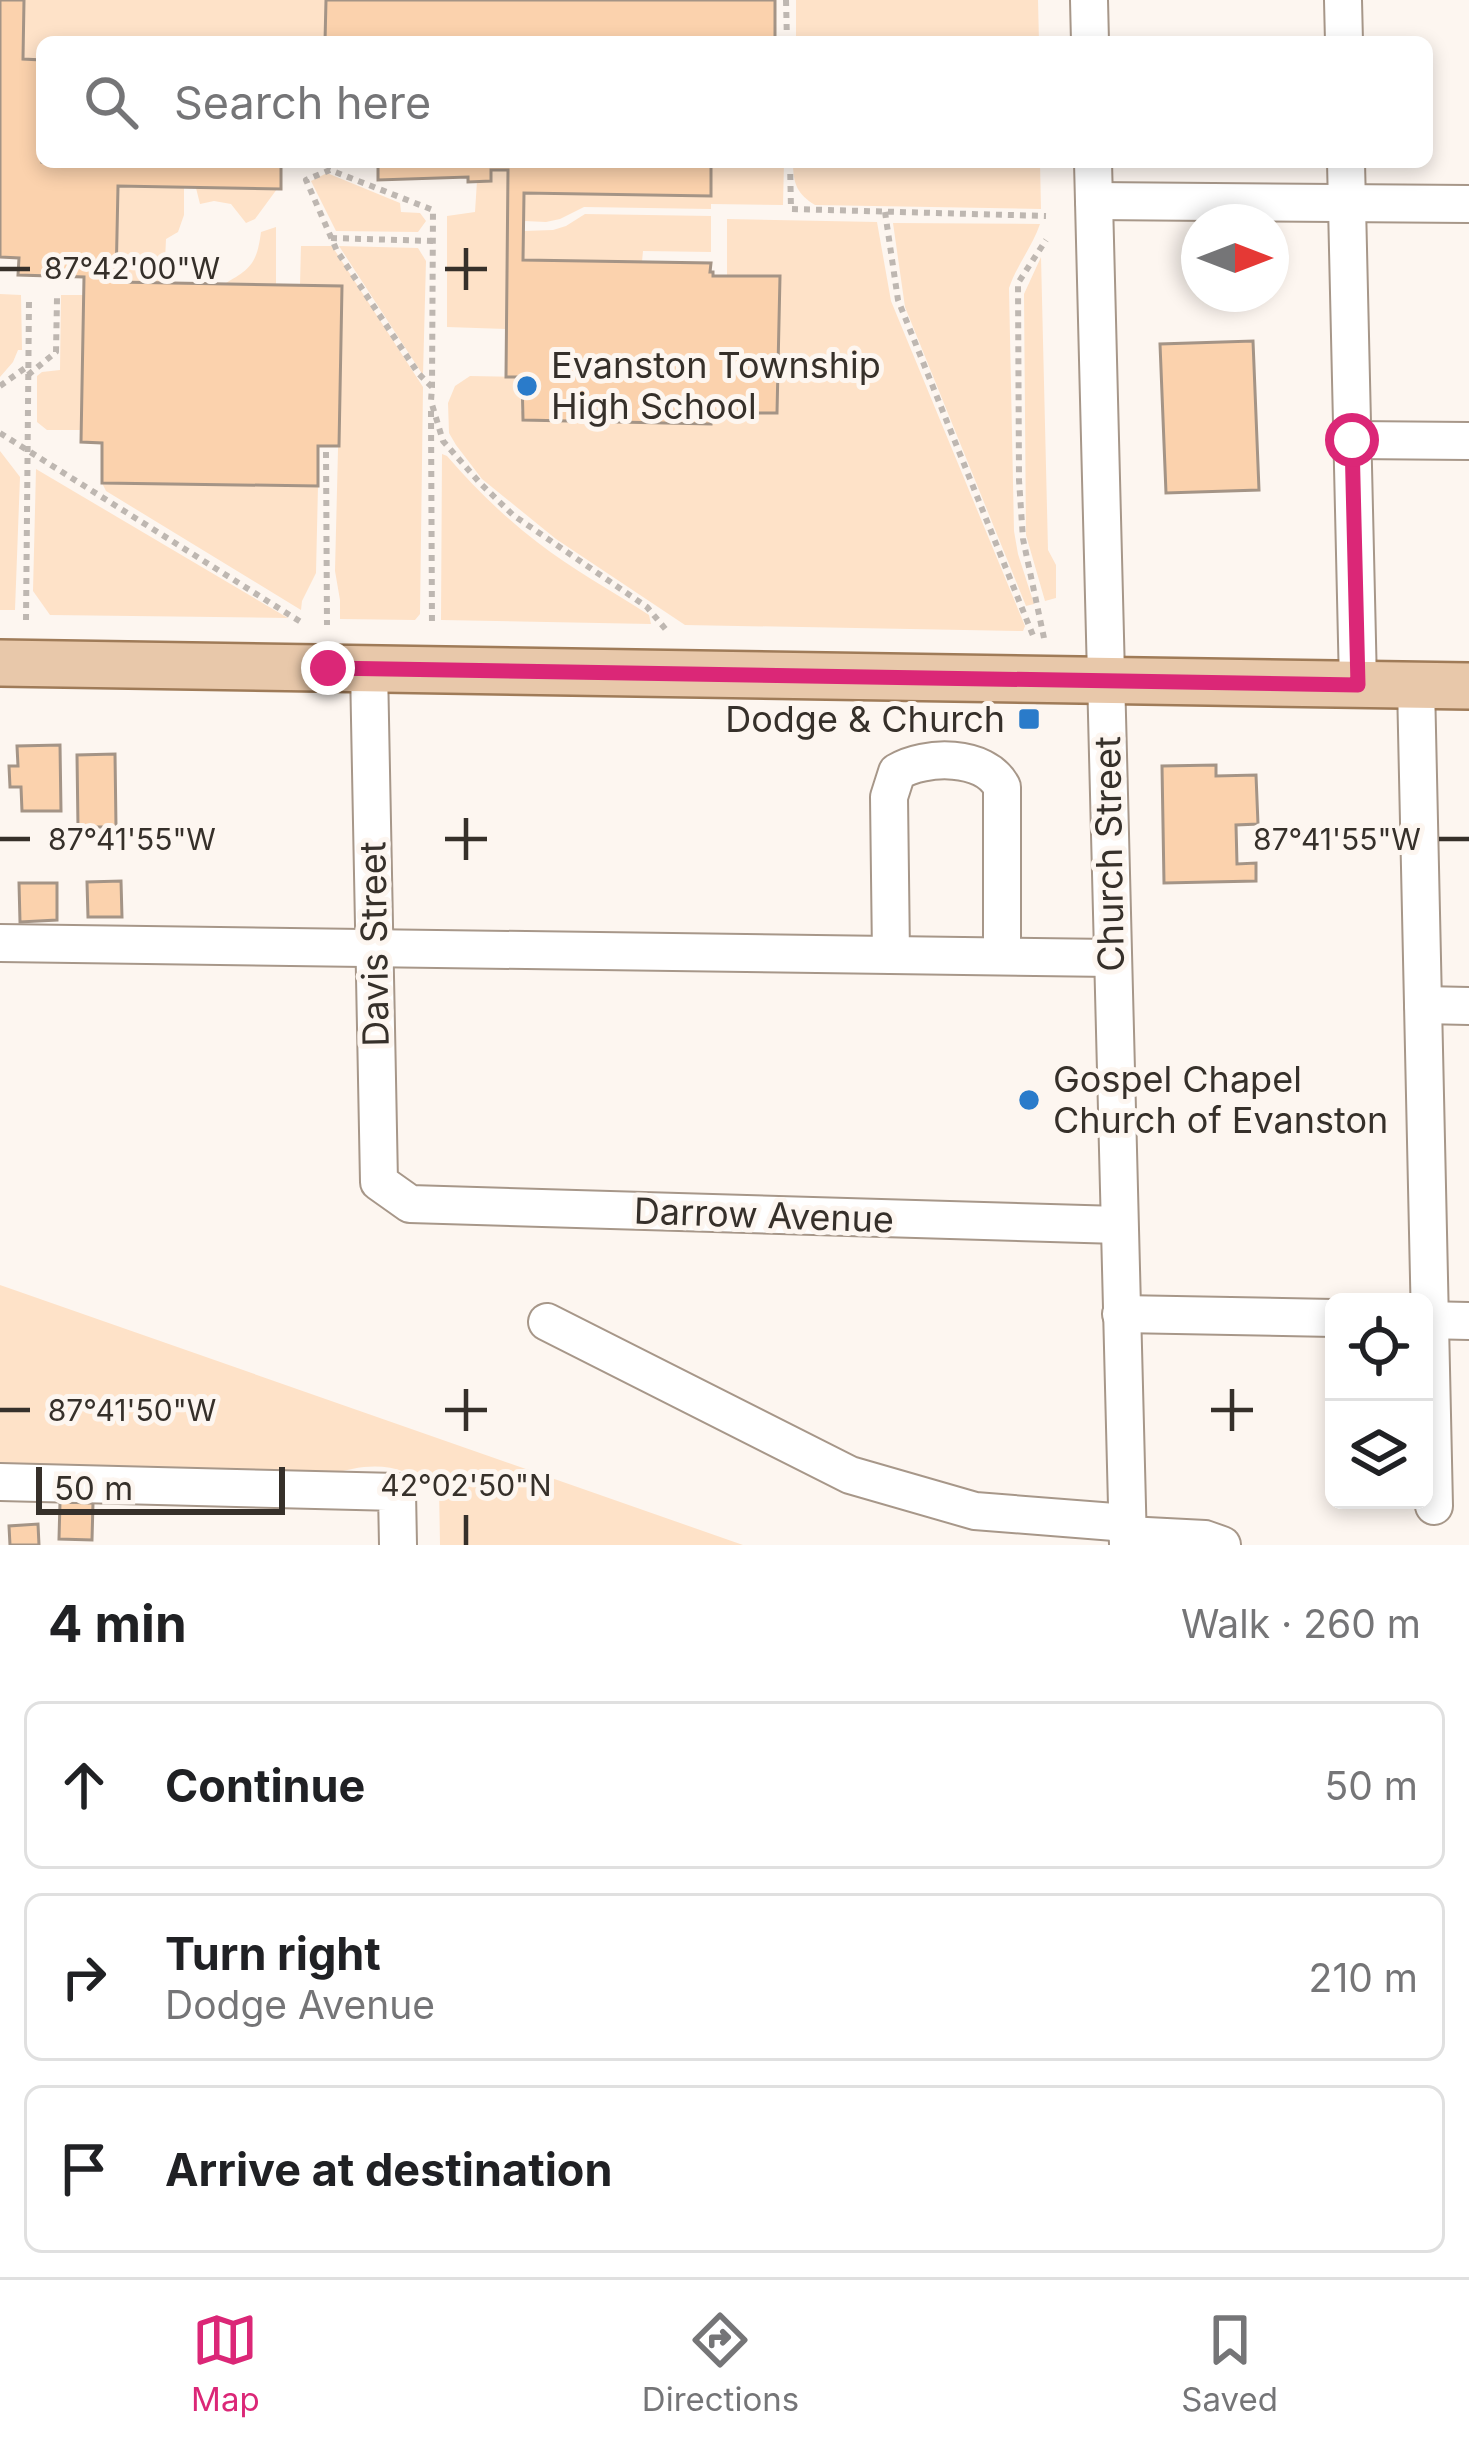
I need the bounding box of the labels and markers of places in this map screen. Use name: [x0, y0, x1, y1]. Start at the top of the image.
place label: Evanston Township High School: [551, 343, 881, 428]
marker: Evanston Township High School: [514, 373, 540, 399]
place label: Dodge & Church: [725, 697, 1005, 741]
marker: Dodge & Church: [1016, 706, 1042, 732]
place label: Gospel Chapel Church of Evanston: [1053, 1057, 1388, 1142]
marker: Gospel Chapel Church of Evanston: [1016, 1087, 1042, 1113]

